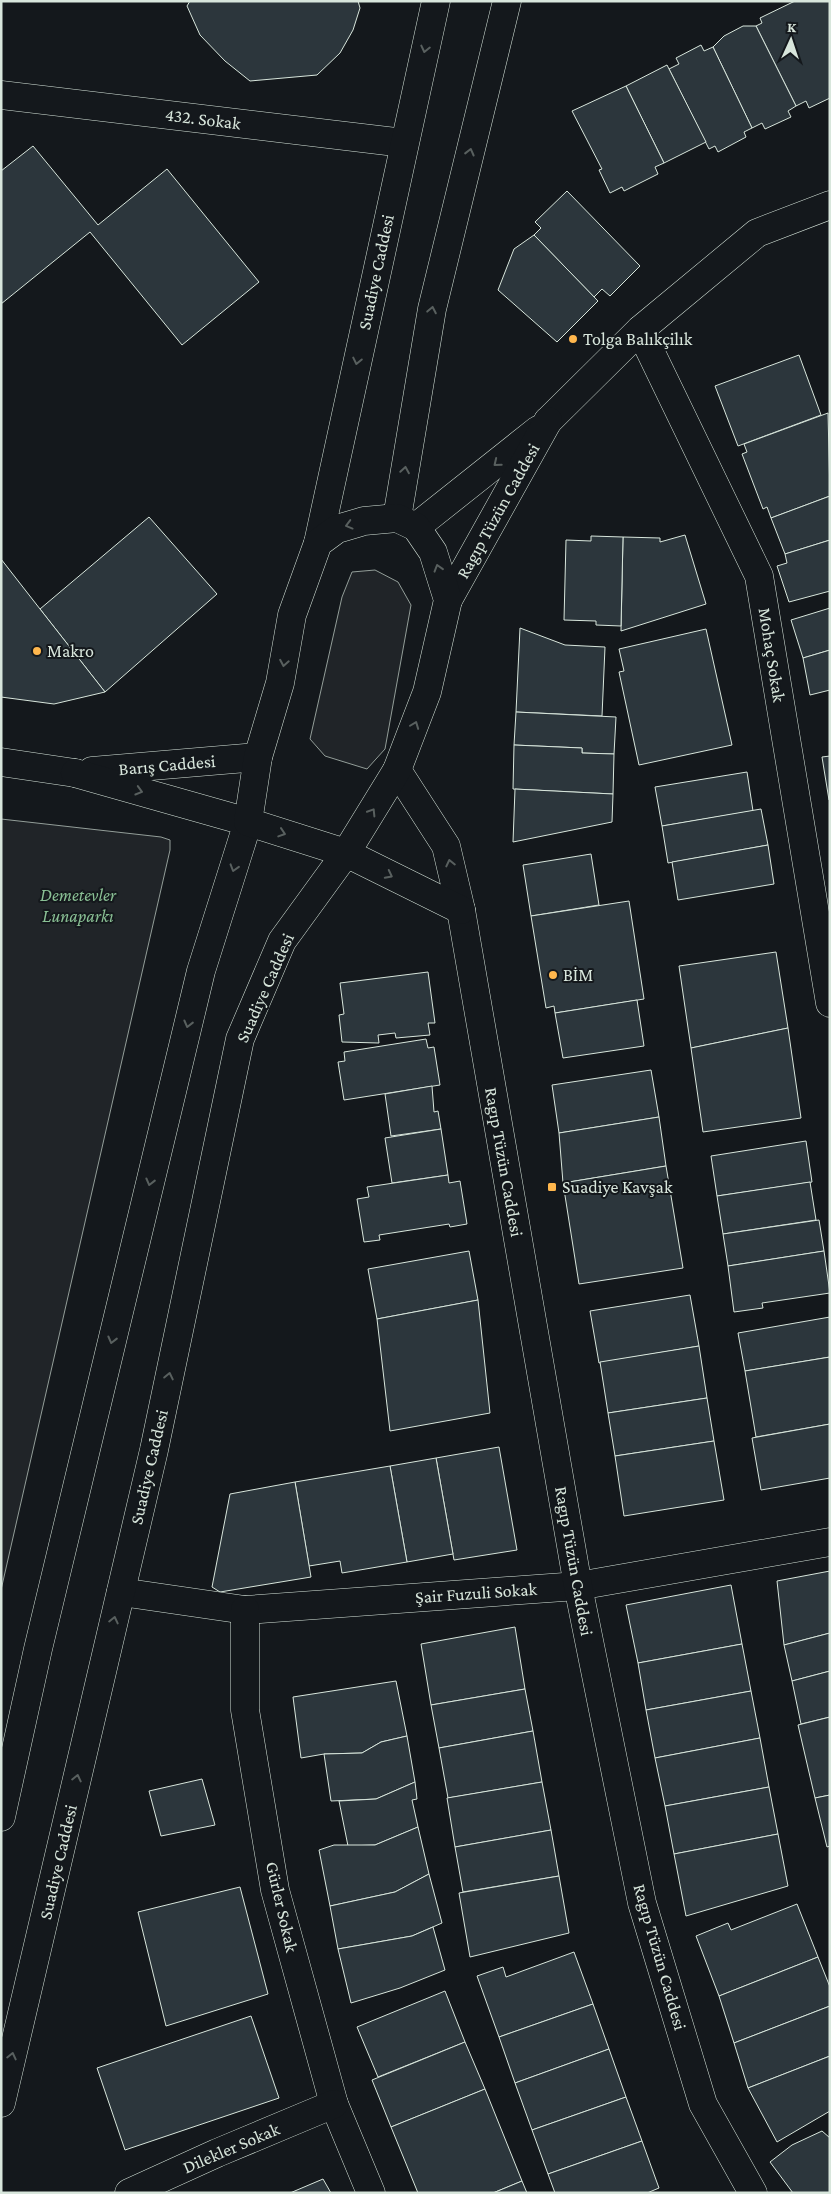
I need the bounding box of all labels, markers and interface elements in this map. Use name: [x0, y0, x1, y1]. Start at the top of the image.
north arrow: [766, 15, 816, 65]
text: K: [787, 19, 798, 35]
one-way arrow: [420, 44, 431, 53]
street label: 432. Sokak: [164, 104, 242, 134]
one-way arrow: [464, 148, 475, 157]
street label: Suadiye Caddesi: [354, 212, 398, 331]
one-way arrow: [426, 306, 436, 315]
place label: Tolga Balıkçilık: [583, 329, 693, 349]
marker: Tolga Balıkçilık: [567, 333, 579, 345]
one-way arrow: [352, 357, 363, 366]
street label: Ragıp Tüzün Caddesi: [453, 440, 544, 582]
one-way arrow: [493, 457, 502, 466]
one-way arrow: [399, 466, 409, 475]
one-way arrow: [345, 520, 353, 530]
one-way arrow: [434, 565, 444, 573]
street label: Mohaç Sokak: [755, 606, 789, 704]
place label: Makro: [47, 641, 94, 661]
marker: Makro: [31, 645, 43, 657]
one-way arrow: [279, 659, 289, 667]
one-way arrow: [409, 721, 419, 730]
street label: Barış Caddesi: [118, 751, 217, 779]
one-way arrow: [134, 785, 142, 795]
one-way arrow: [365, 808, 375, 817]
one-way arrow: [278, 827, 286, 837]
one-way arrow: [445, 858, 456, 867]
one-way arrow: [229, 864, 239, 872]
one-way arrow: [384, 869, 393, 879]
park label: Demetevler Lunaparkı: [40, 885, 117, 926]
street label: Suadiye Caddesi: [232, 930, 298, 1046]
place label: BİM: [563, 965, 593, 985]
marker: BİM: [547, 969, 559, 981]
one-way arrow: [184, 1020, 194, 1028]
street label: Ragıp Tüzün Caddesi: [481, 1086, 527, 1239]
place label: Suadiye Kavşak: [562, 1177, 673, 1197]
one-way arrow: [145, 1178, 156, 1187]
marker: Suadiye Kavşak: [546, 1181, 558, 1193]
one-way arrow: [107, 1336, 118, 1345]
one-way arrow: [164, 1372, 174, 1381]
street label: Suadiye Caddesi: [126, 1407, 172, 1526]
street label: Ragıp Tüzün Caddesi: [551, 1485, 597, 1638]
street label: Şair Fuzuli Sokak: [414, 1579, 538, 1607]
one-way arrow: [108, 1616, 119, 1625]
one-way arrow: [71, 1774, 82, 1783]
street label: Suadiye Caddesi: [35, 1802, 81, 1921]
street label: Gürler Sokak: [262, 1860, 302, 1955]
street label: Ragıp Tüzün Caddesi: [630, 1881, 691, 2033]
one-way arrow: [6, 2051, 17, 2060]
street label: Dilekler Sokak: [180, 2118, 283, 2177]

